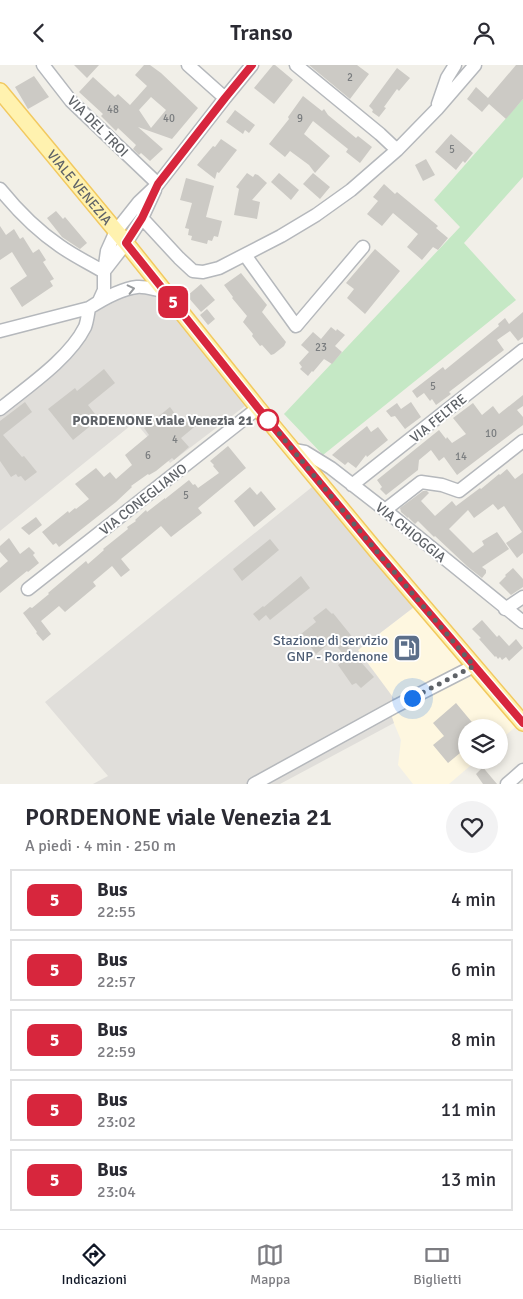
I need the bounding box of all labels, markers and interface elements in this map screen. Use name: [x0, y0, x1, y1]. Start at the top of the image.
icon: back: [25, 19, 53, 47]
text: Transo: [230, 19, 293, 46]
icon: person: [470, 19, 498, 47]
house number: 2: [347, 71, 353, 84]
street label: VIA DEL TROI: [64, 92, 132, 160]
house number: 48: [107, 103, 119, 116]
house number: 40: [163, 112, 175, 125]
house number: 9: [297, 112, 303, 125]
house number: 5: [449, 143, 455, 156]
street label: VIALE VENEZIA: [43, 146, 116, 229]
one-way arrow: [127, 284, 136, 295]
line badge: 5: [157, 286, 189, 318]
text: 5: [168, 291, 178, 313]
house number: 23: [315, 341, 327, 354]
house number: 5: [430, 380, 436, 393]
street label: VIA FELTRE: [407, 390, 470, 446]
marker: PORDENONE viale Venezia 21: [257, 409, 279, 431]
place label: PORDENONE viale Venezia 21: [72, 412, 253, 429]
house number: 10: [485, 427, 497, 440]
house number: 4: [172, 433, 178, 446]
house number: 6: [145, 449, 151, 462]
house number: 14: [455, 450, 467, 463]
street label: VIA CONEGLIANO: [96, 460, 190, 539]
house number: 5: [183, 489, 189, 502]
street label: VIA CHIOGGIA: [372, 499, 450, 566]
place label: Stazione di servizio GNP - Pordenone: [273, 632, 388, 665]
fuel station icon: Stazione di servizio GNP - Pordenone: [392, 633, 422, 663]
your location: [400, 686, 425, 711]
map controls: [458, 719, 508, 769]
button: layers: [458, 719, 508, 769]
button: heart: [446, 801, 498, 853]
text: PORDENONE viale Venezia 21: [25, 802, 332, 832]
text: A piedi · 4 min · 250 m: [25, 836, 176, 856]
text: Bus: [97, 878, 128, 902]
text: 4 min: [451, 888, 496, 912]
text: 5: [50, 889, 59, 911]
text: 22:55: [97, 902, 136, 922]
text: Bus: [97, 948, 128, 972]
text: 6 min: [451, 958, 496, 982]
text: 5: [50, 959, 59, 981]
text: 22:57: [97, 972, 136, 992]
text: Bus: [97, 1018, 128, 1042]
text: 8 min: [451, 1028, 496, 1052]
text: 5: [50, 1029, 59, 1051]
text: 22:59: [97, 1042, 136, 1062]
text: Bus: [97, 1088, 128, 1112]
text: 11 min: [441, 1098, 496, 1122]
text: 5: [50, 1099, 59, 1121]
text: 23:02: [97, 1112, 136, 1132]
text: Bus: [97, 1158, 128, 1182]
text: 13 min: [441, 1168, 496, 1192]
text: 5: [50, 1169, 59, 1191]
text: 23:04: [97, 1182, 136, 1202]
tab: Indicazioni: [62, 1241, 127, 1288]
tab: Mappa: [250, 1241, 290, 1288]
tab: Biglietti: [413, 1241, 461, 1288]

